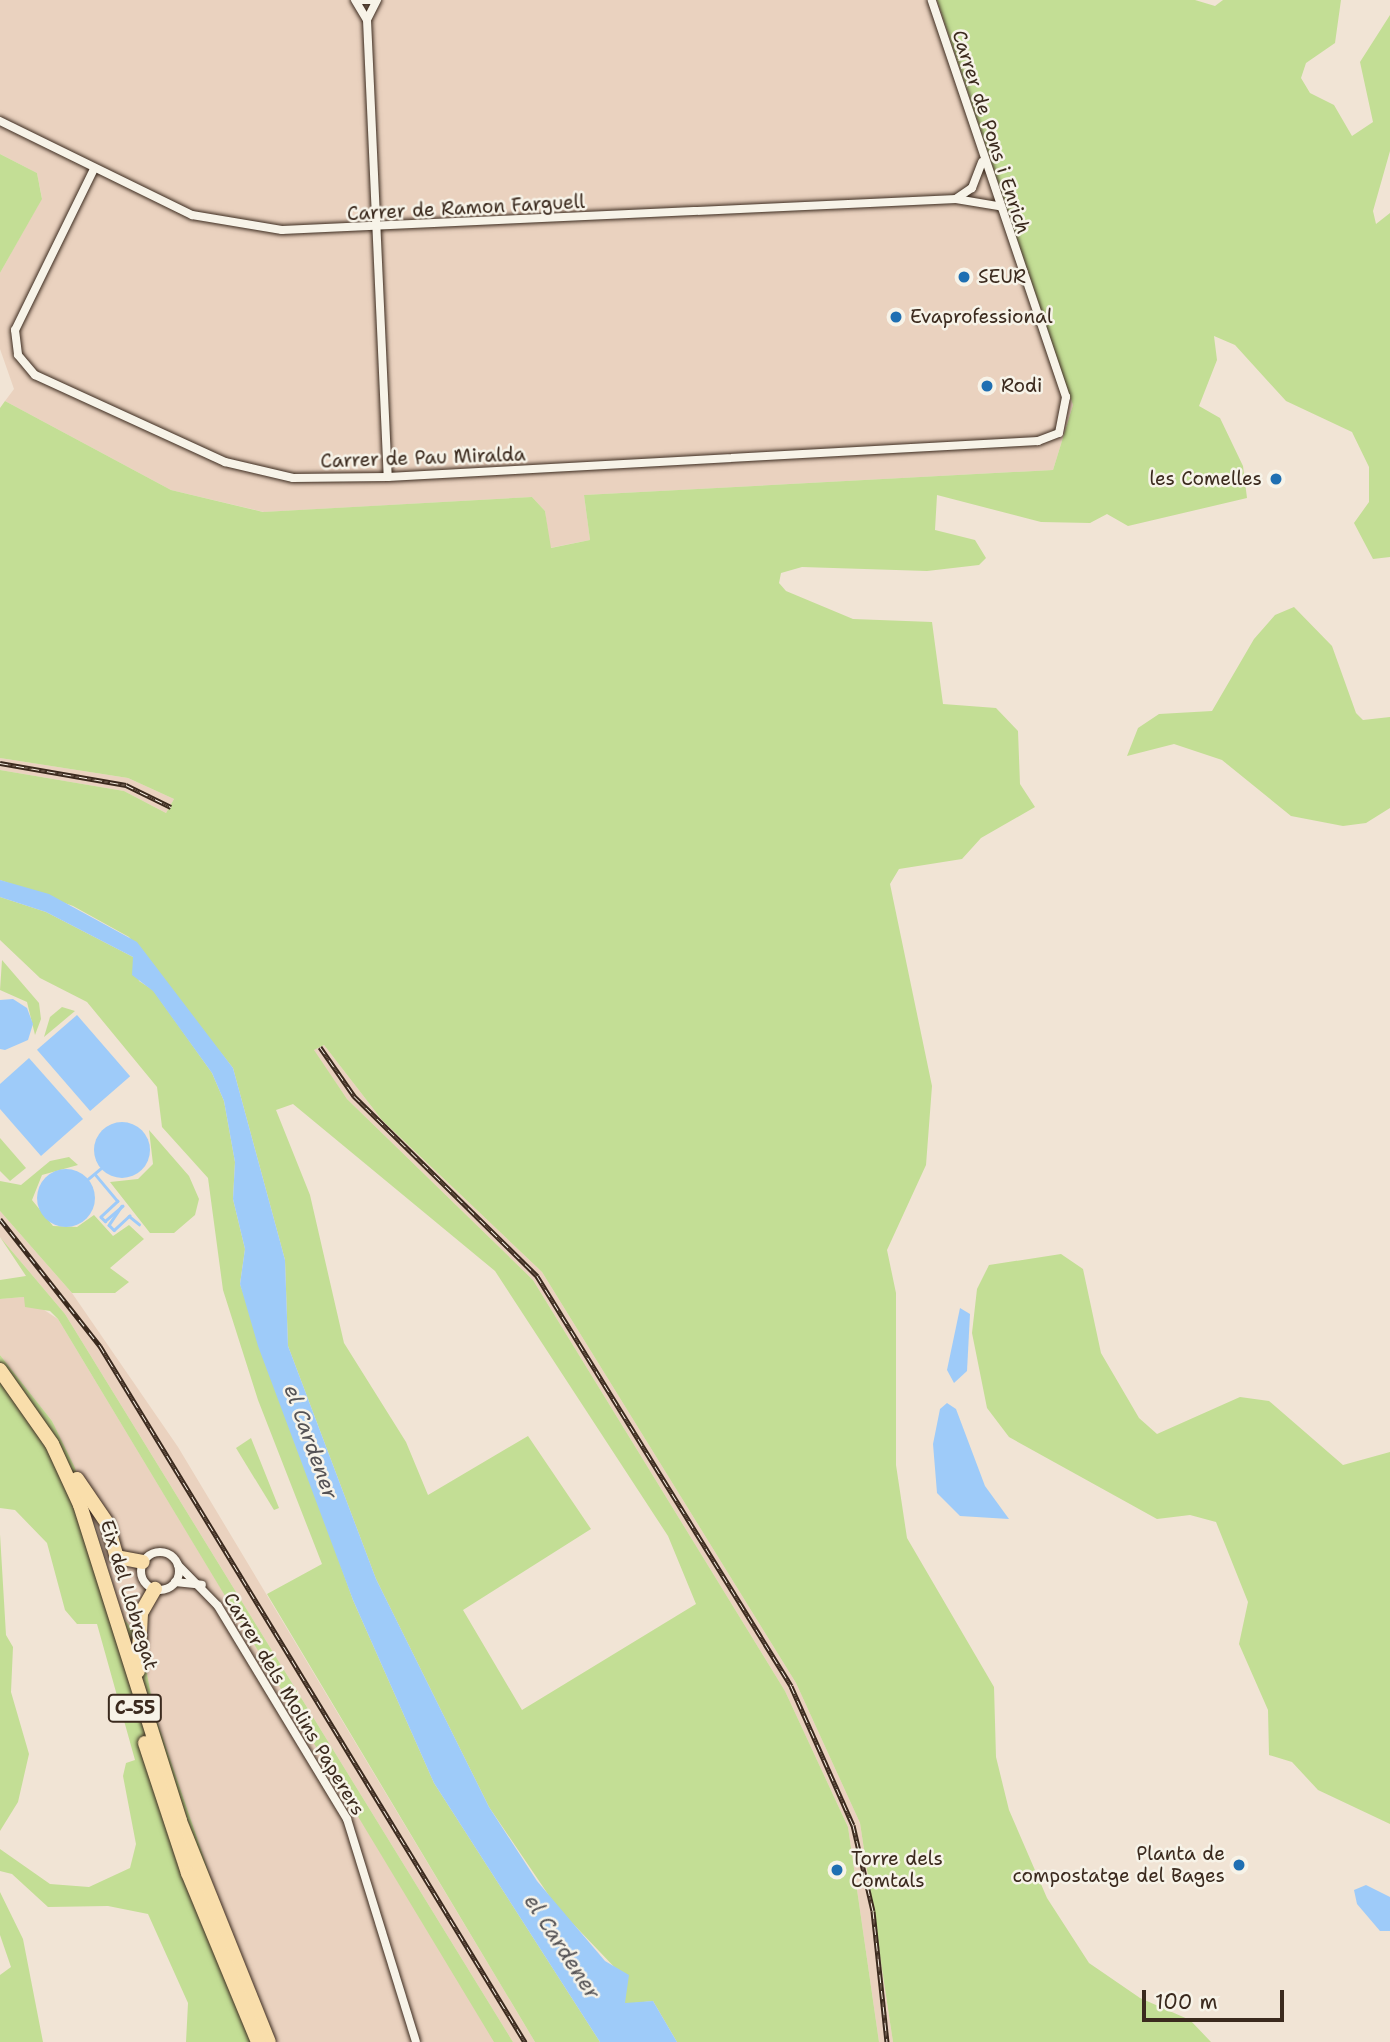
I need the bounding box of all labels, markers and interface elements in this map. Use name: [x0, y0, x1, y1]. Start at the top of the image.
street label: Carrer de Pons i Enrich: [947, 27, 1035, 237]
street label: Carrer de Ramon Farguell: [346, 190, 586, 226]
place label: SEUR: [978, 266, 1026, 288]
marker: SEUR: [956, 269, 972, 285]
place label: Evaprofessional: [910, 306, 1053, 328]
marker: Evaprofessional: [888, 309, 904, 325]
place label: Rodi: [1001, 375, 1042, 397]
marker: Rodi: [979, 378, 995, 394]
street label: Carrer de Pau Miralda: [320, 443, 526, 473]
place label: les Comelles: [1149, 468, 1262, 490]
marker: les Comelles: [1268, 471, 1284, 487]
water label: el Cardener: [279, 1381, 343, 1503]
street label: Eix del Llobregat: [95, 1517, 163, 1673]
street label: Carrer dels Molins Paperers: [218, 1589, 370, 1819]
road number: C-55: [107, 1694, 163, 1722]
place label: Planta de compostatge del Bages: [1012, 1843, 1225, 1887]
place label: Torre dels Comtals: [851, 1848, 943, 1892]
marker: Planta de compostatge del Bages: [1231, 1857, 1247, 1873]
marker: Torre dels Comtals: [829, 1862, 845, 1878]
water label: el Cardener: [519, 1890, 605, 2004]
scale bar: [1145, 1976, 1287, 2020]
text: 100 m: [1155, 1988, 1218, 2016]

